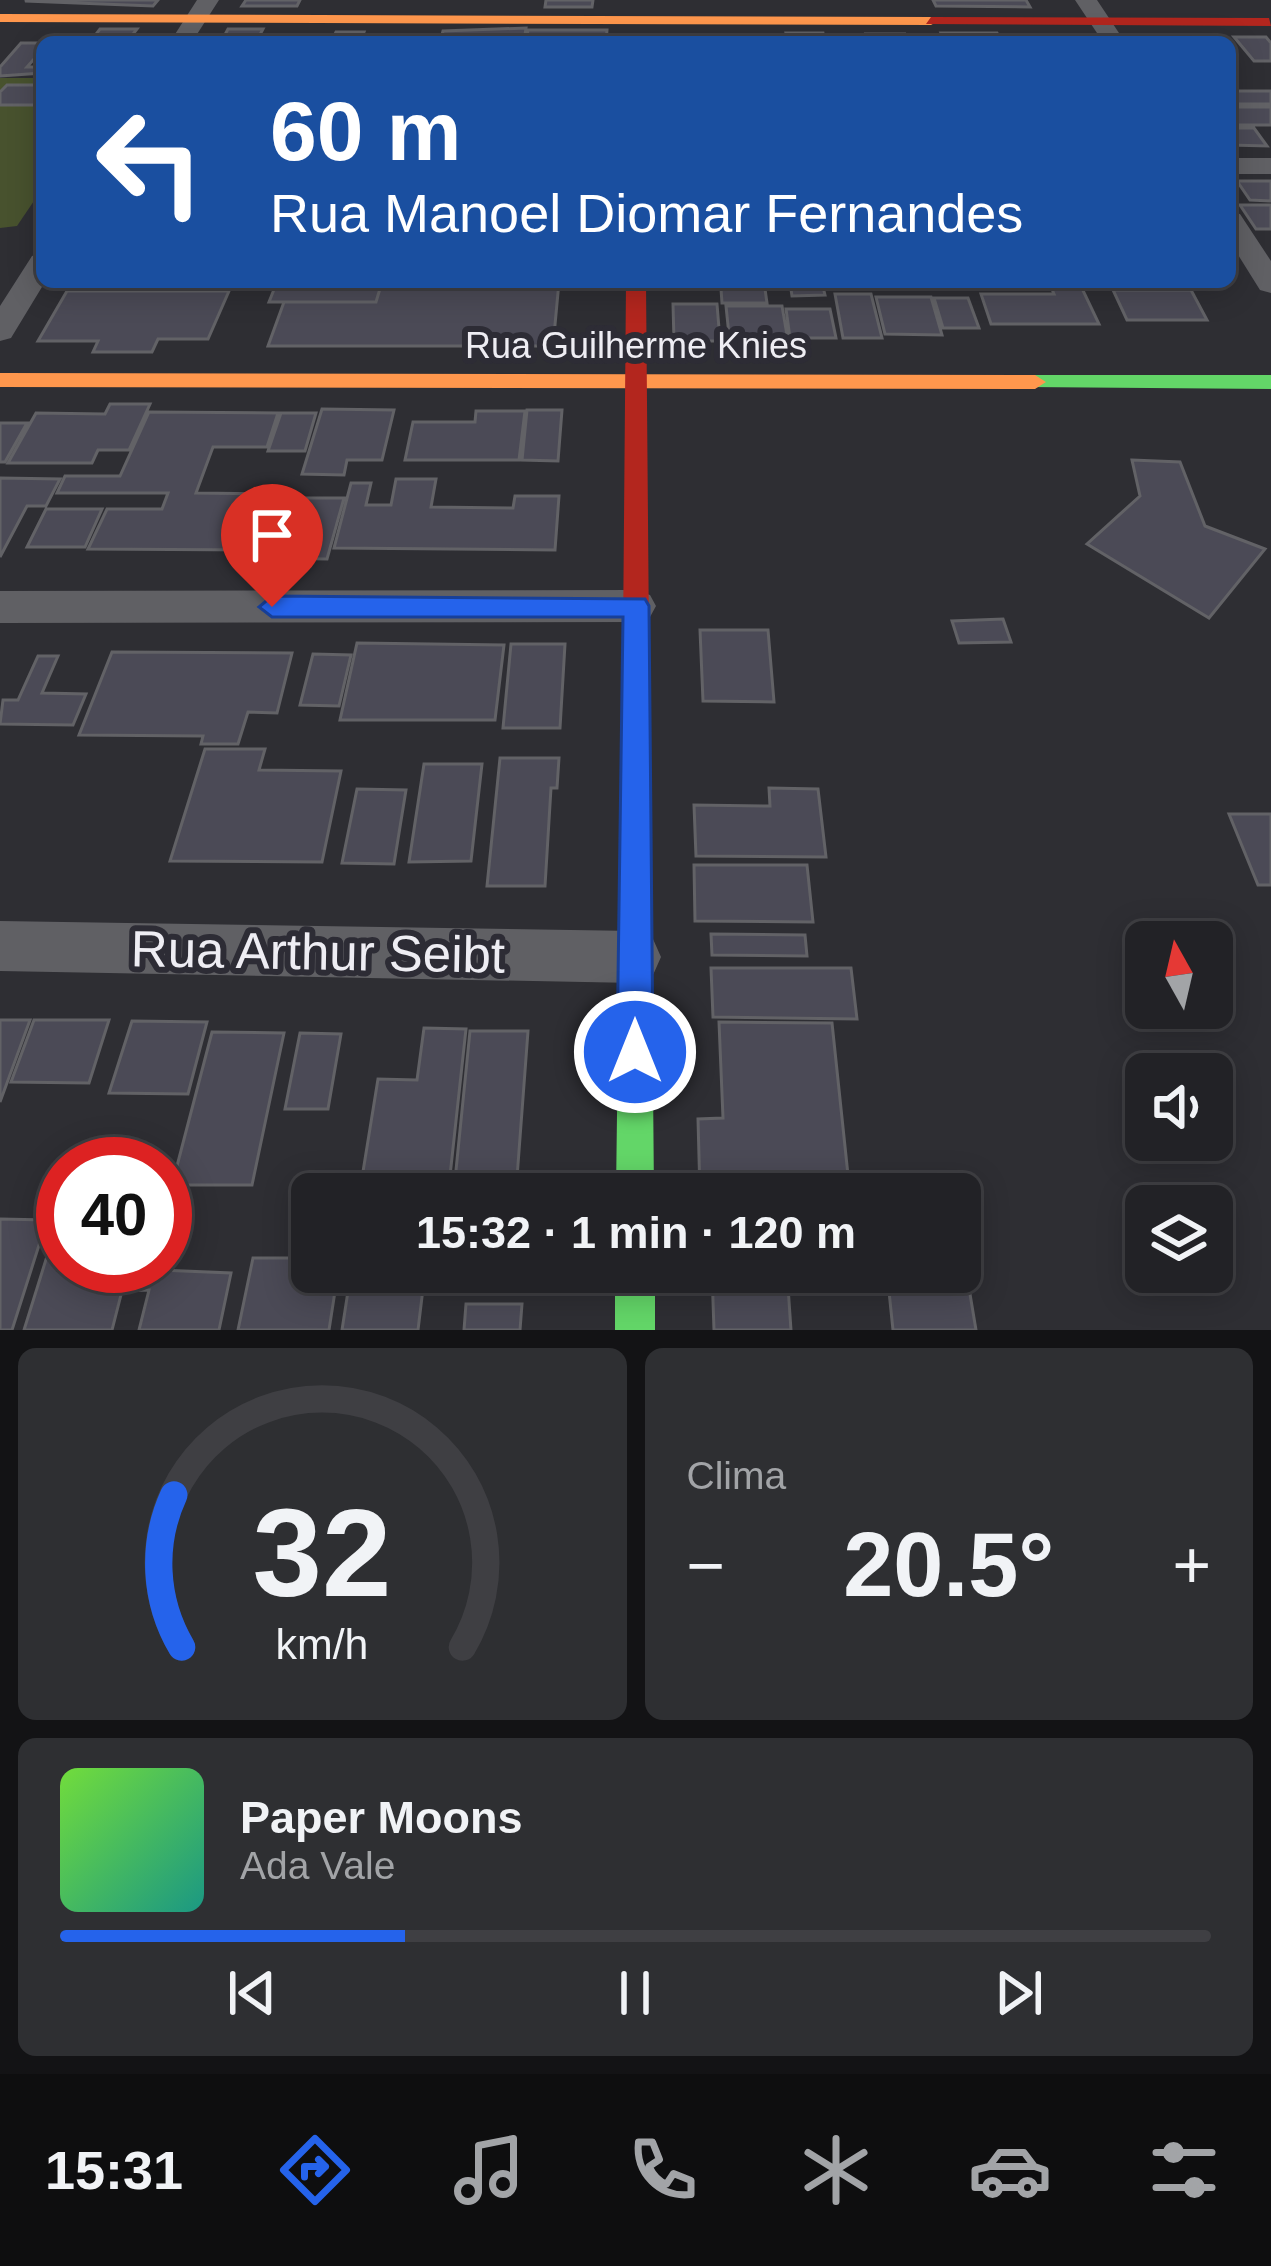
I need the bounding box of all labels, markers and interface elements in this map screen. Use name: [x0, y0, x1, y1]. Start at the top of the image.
icon: left: [72, 84, 228, 240]
text: 60 m: [270, 84, 461, 178]
text: Rua Manoel Diomar Fernandes: [270, 183, 1023, 243]
street label: Rua Guilherme Knies: [465, 325, 807, 366]
pin: [221, 484, 323, 607]
icon: arrive: [239, 502, 305, 568]
street label: Rua Arthur Seibt: [130, 920, 506, 984]
north arrow: [1125, 921, 1233, 1029]
map controls: [1125, 921, 1233, 1293]
position arrow: [572, 989, 698, 1115]
button: sound: [1125, 1053, 1233, 1161]
speed limit sign: 40: [36, 1137, 192, 1293]
button: layers: [1125, 1185, 1233, 1293]
text: 15:32 · 1 min · 120 m: [416, 1207, 856, 1258]
text: Clima: [687, 1454, 786, 1497]
text: 32: [253, 1483, 392, 1622]
text: 20.5°: [843, 1515, 1054, 1615]
text: −: [687, 1528, 725, 1602]
text: +: [1172, 1528, 1211, 1602]
text: km/h: [276, 1620, 369, 1668]
text: Paper Moons: [240, 1792, 523, 1843]
text: Ada Vale: [240, 1844, 395, 1887]
icon: previous: [219, 1960, 285, 2026]
icon: pause: [602, 1960, 668, 2026]
icon: next: [986, 1960, 1052, 2026]
icon: directions: [273, 2128, 357, 2212]
icon: music: [447, 2128, 531, 2212]
icon: phone: [621, 2128, 705, 2212]
icon: climate: [794, 2128, 878, 2212]
icon: car: [968, 2128, 1052, 2212]
icon: filters: [1142, 2128, 1226, 2212]
text: 15:31: [45, 2140, 183, 2200]

